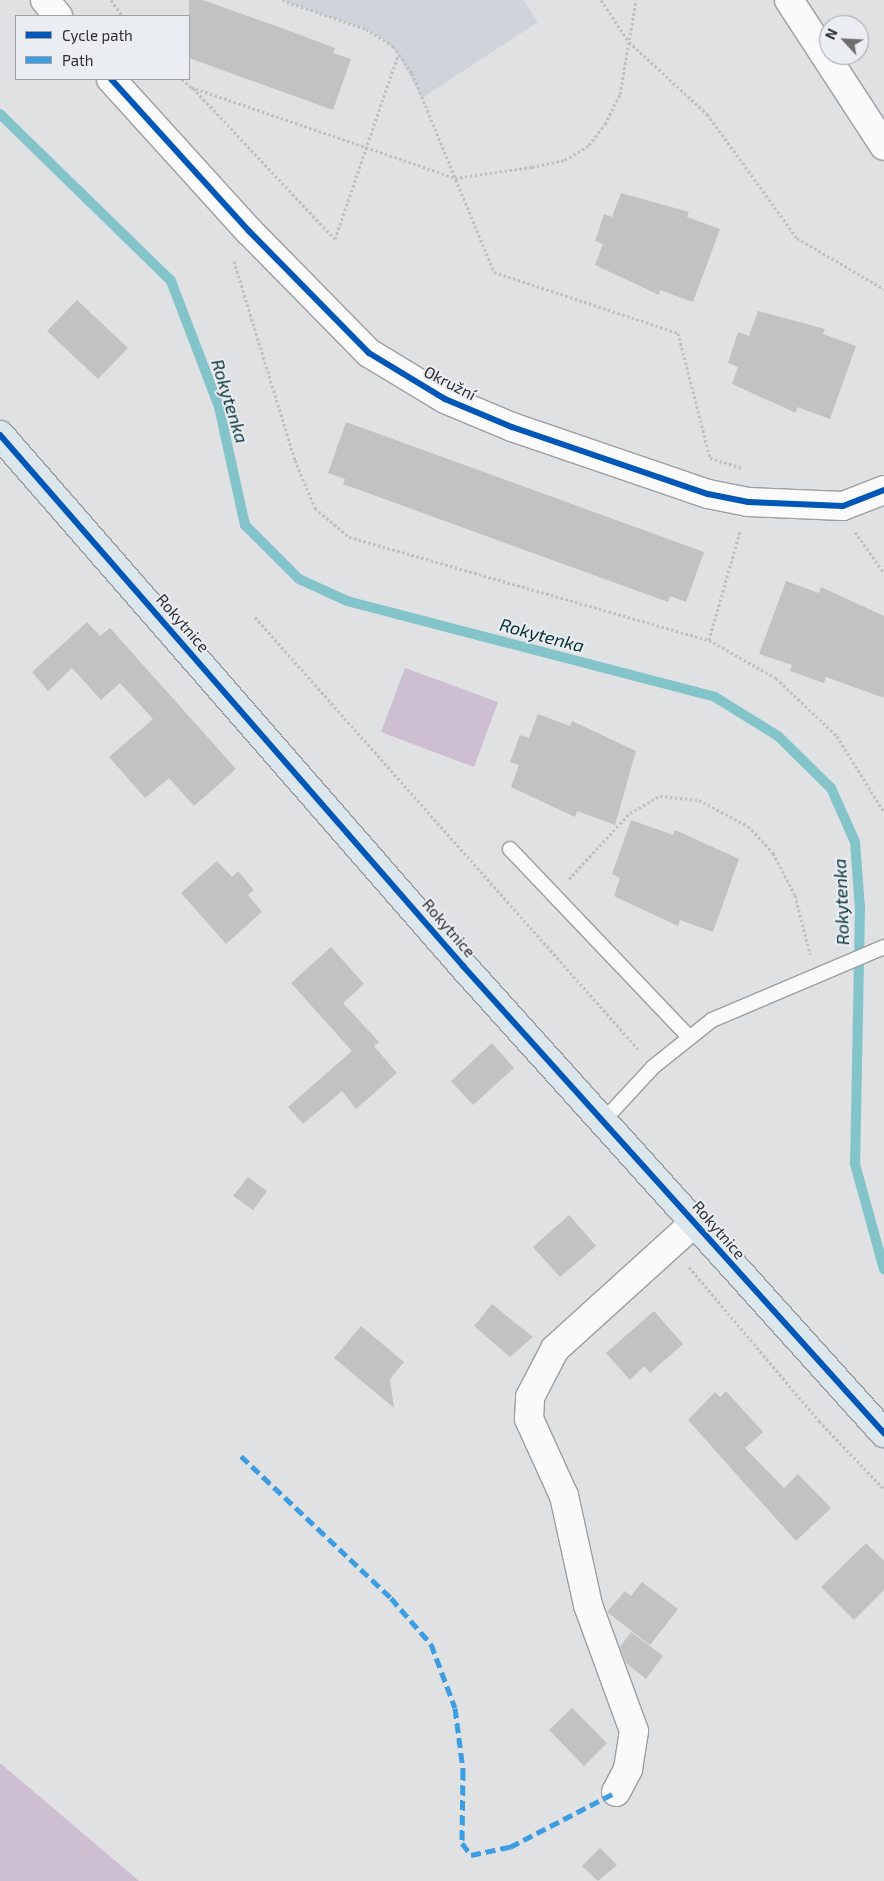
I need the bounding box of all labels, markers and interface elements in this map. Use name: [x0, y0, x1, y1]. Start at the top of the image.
legend: [15, 15, 190, 80]
north arrow: [819, 15, 869, 65]
text: Cycle path: [62, 26, 133, 44]
text: N: [821, 26, 841, 42]
text: Path: [62, 51, 93, 69]
water label: Rokytenka: [207, 356, 253, 446]
street label: Okružní: [421, 362, 479, 404]
street label: Rokytnice: [152, 590, 214, 656]
water label: Rokytenka: [497, 613, 587, 657]
water label: Rokytenka: [829, 858, 853, 946]
street label: Rokytnice: [418, 895, 480, 961]
street label: Rokytnice: [688, 1197, 750, 1263]

